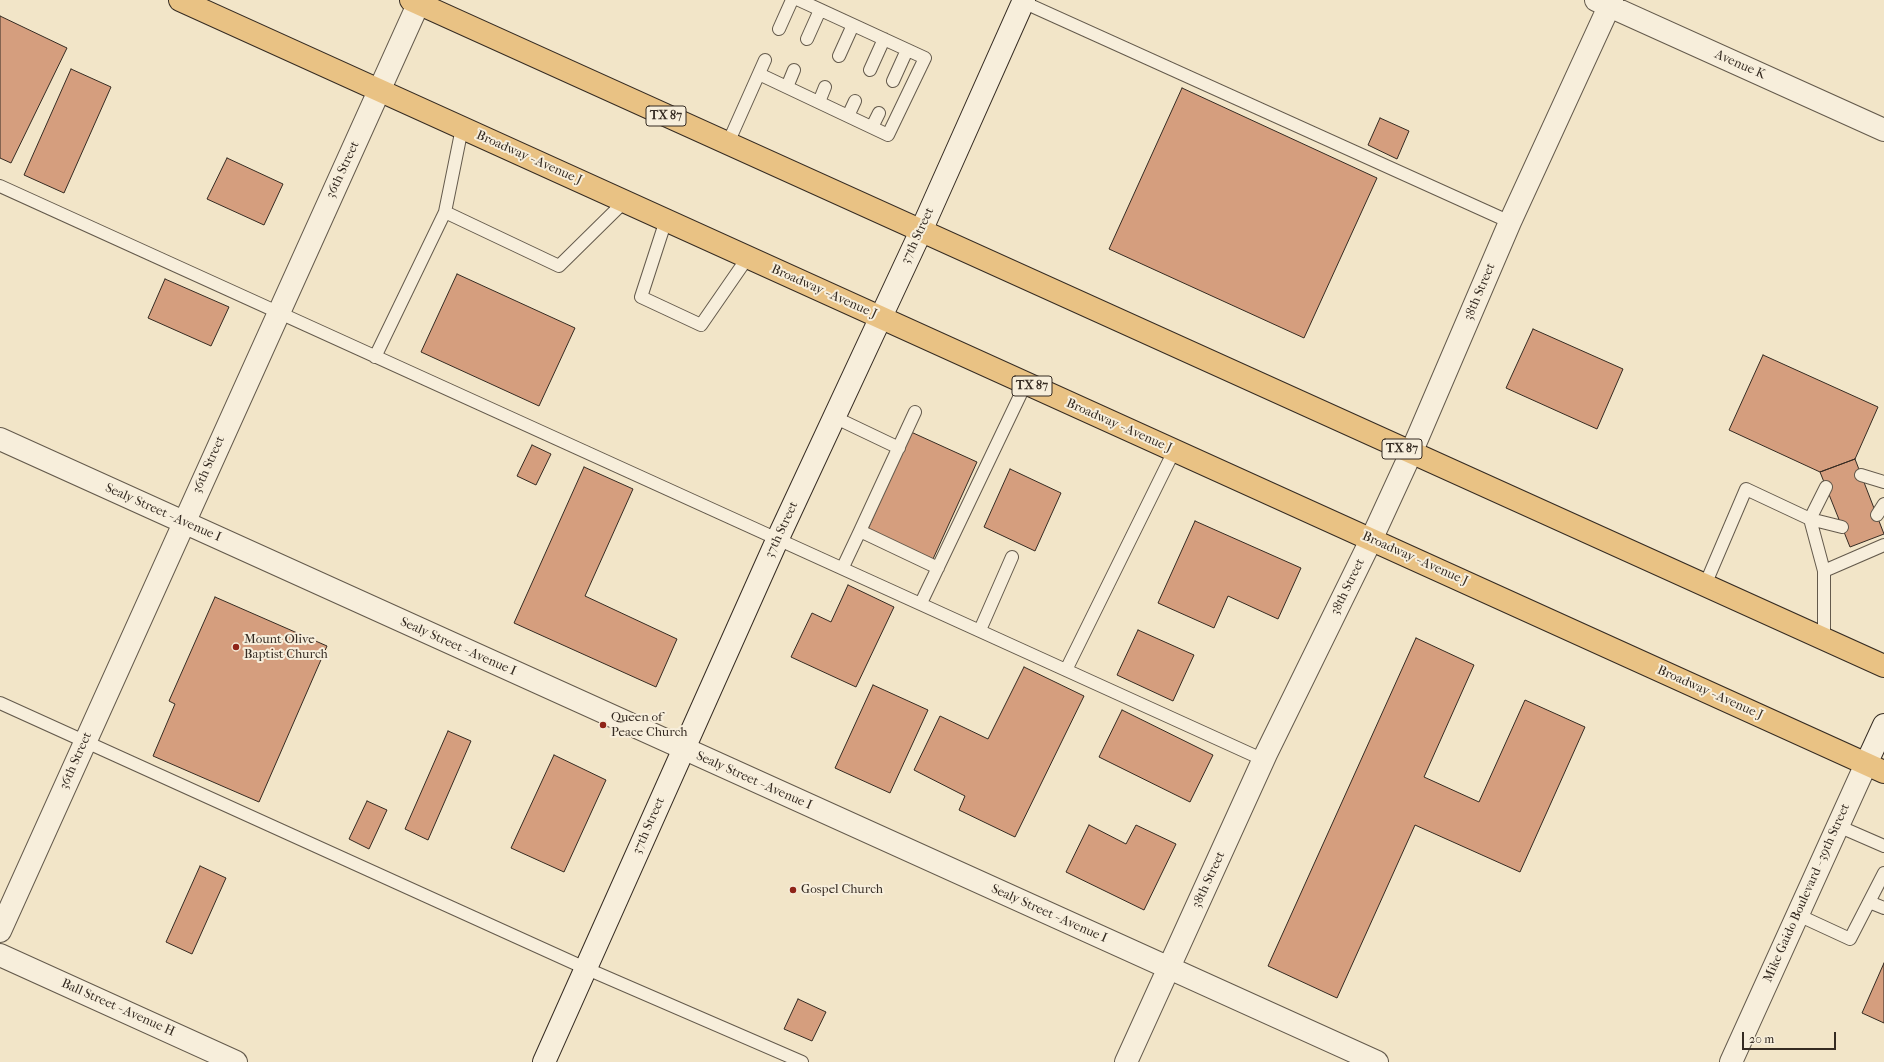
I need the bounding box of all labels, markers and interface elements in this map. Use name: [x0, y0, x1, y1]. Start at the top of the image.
street label: Avenue K: [1712, 47, 1768, 83]
road number: TX 87: [646, 106, 686, 126]
street label: Broadway - Avenue J: [474, 128, 584, 188]
street label: 36th Street: [323, 139, 363, 201]
street label: 37th Street: [898, 205, 938, 267]
street label: 38th Street: [1461, 261, 1499, 323]
street label: Broadway - Avenue J: [769, 262, 879, 322]
road number: TX 87: [1012, 376, 1052, 396]
street label: Broadway - Avenue J: [1064, 396, 1174, 456]
street label: 36th Street: [189, 434, 229, 496]
road number: TX 87: [1382, 439, 1422, 459]
street label: Sealy Street - Avenue I: [103, 480, 223, 546]
street label: 37th Street: [762, 499, 802, 561]
street label: Broadway - Avenue J: [1360, 529, 1470, 589]
street label: 38th Street: [1328, 556, 1368, 618]
street label: Sealy Street - Avenue I: [398, 614, 518, 680]
place label: Mount Olive Baptist Church: [244, 632, 328, 663]
marker: Mount Olive Baptist Church: [231, 642, 241, 652]
street label: Broadway - Avenue J: [1655, 663, 1765, 723]
place label: Queen of Peace Church: [611, 710, 688, 741]
marker: Queen of Peace Church: [598, 720, 608, 730]
street label: 36th Street: [56, 730, 96, 792]
street label: Sealy Street - Avenue I: [694, 748, 814, 814]
street label: 37th Street: [630, 795, 668, 857]
street label: Mike Gaido Boulevard - 39th Street: [1760, 801, 1854, 985]
street label: 38th Street: [1189, 849, 1229, 911]
street label: Sealy Street - Avenue I: [989, 881, 1109, 947]
place label: Gospel Church: [801, 882, 883, 898]
marker: Gospel Church: [788, 885, 798, 895]
street label: Ball Street - Avenue H: [59, 976, 177, 1040]
scale bar: [1744, 1024, 1838, 1050]
text: 20 m: [1749, 1032, 1774, 1046]

